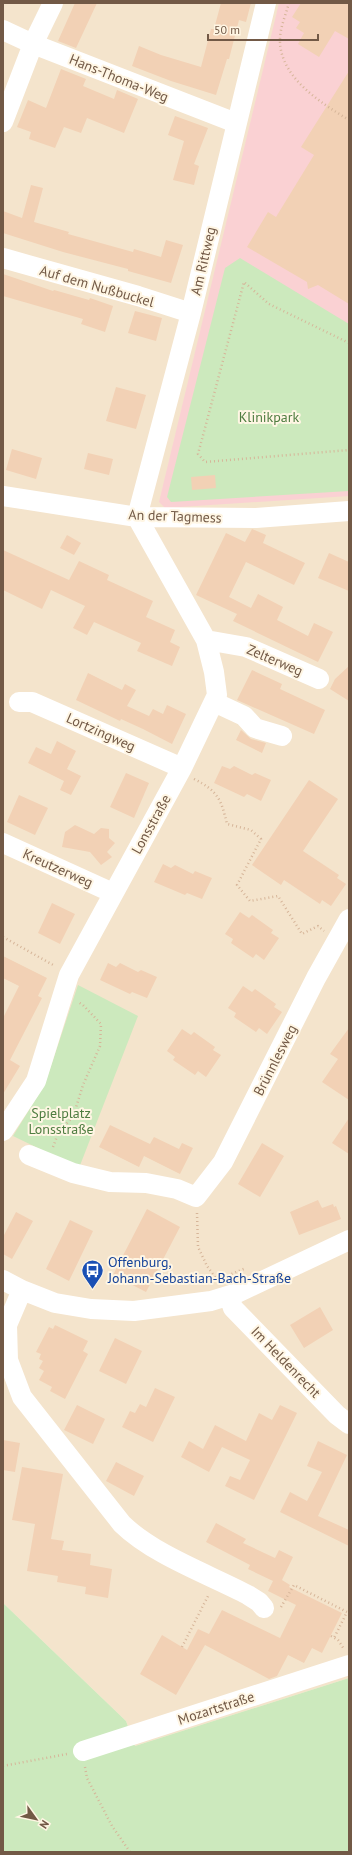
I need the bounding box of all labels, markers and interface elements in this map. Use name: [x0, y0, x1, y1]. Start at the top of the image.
scale bar: [208, 16, 318, 42]
text: 50 m: [214, 22, 240, 37]
street label: Hans-Thoma-Weg: [67, 50, 171, 106]
street label: Am Rittweg: [186, 225, 220, 297]
street label: Auf dem Nußbuckel: [38, 261, 156, 311]
park label: Klinikpark: [239, 408, 300, 426]
street label: An der Tagmess: [128, 505, 222, 527]
street label: Zelterweg: [244, 640, 306, 680]
street label: Lortzingweg: [64, 709, 138, 755]
street label: Lonsstraße: [127, 791, 175, 857]
street label: Kreutzerweg: [20, 845, 96, 891]
street label: Brünnlesweg: [249, 1021, 301, 1099]
park label: Spielplatz Lonsstraße: [28, 1104, 94, 1138]
place label: Offenburg, Johann-Sebastian-Bach-Straße: [107, 1253, 291, 1287]
bus stop icon: Offenburg, Johann-Sebastian-Bach-Straße: [79, 1257, 105, 1290]
street label: Im Heldenrecht: [247, 1322, 325, 1402]
street label: Mozartstraße: [176, 1687, 256, 1729]
north arrow: [16, 1799, 56, 1839]
text: N: [37, 1818, 52, 1831]

